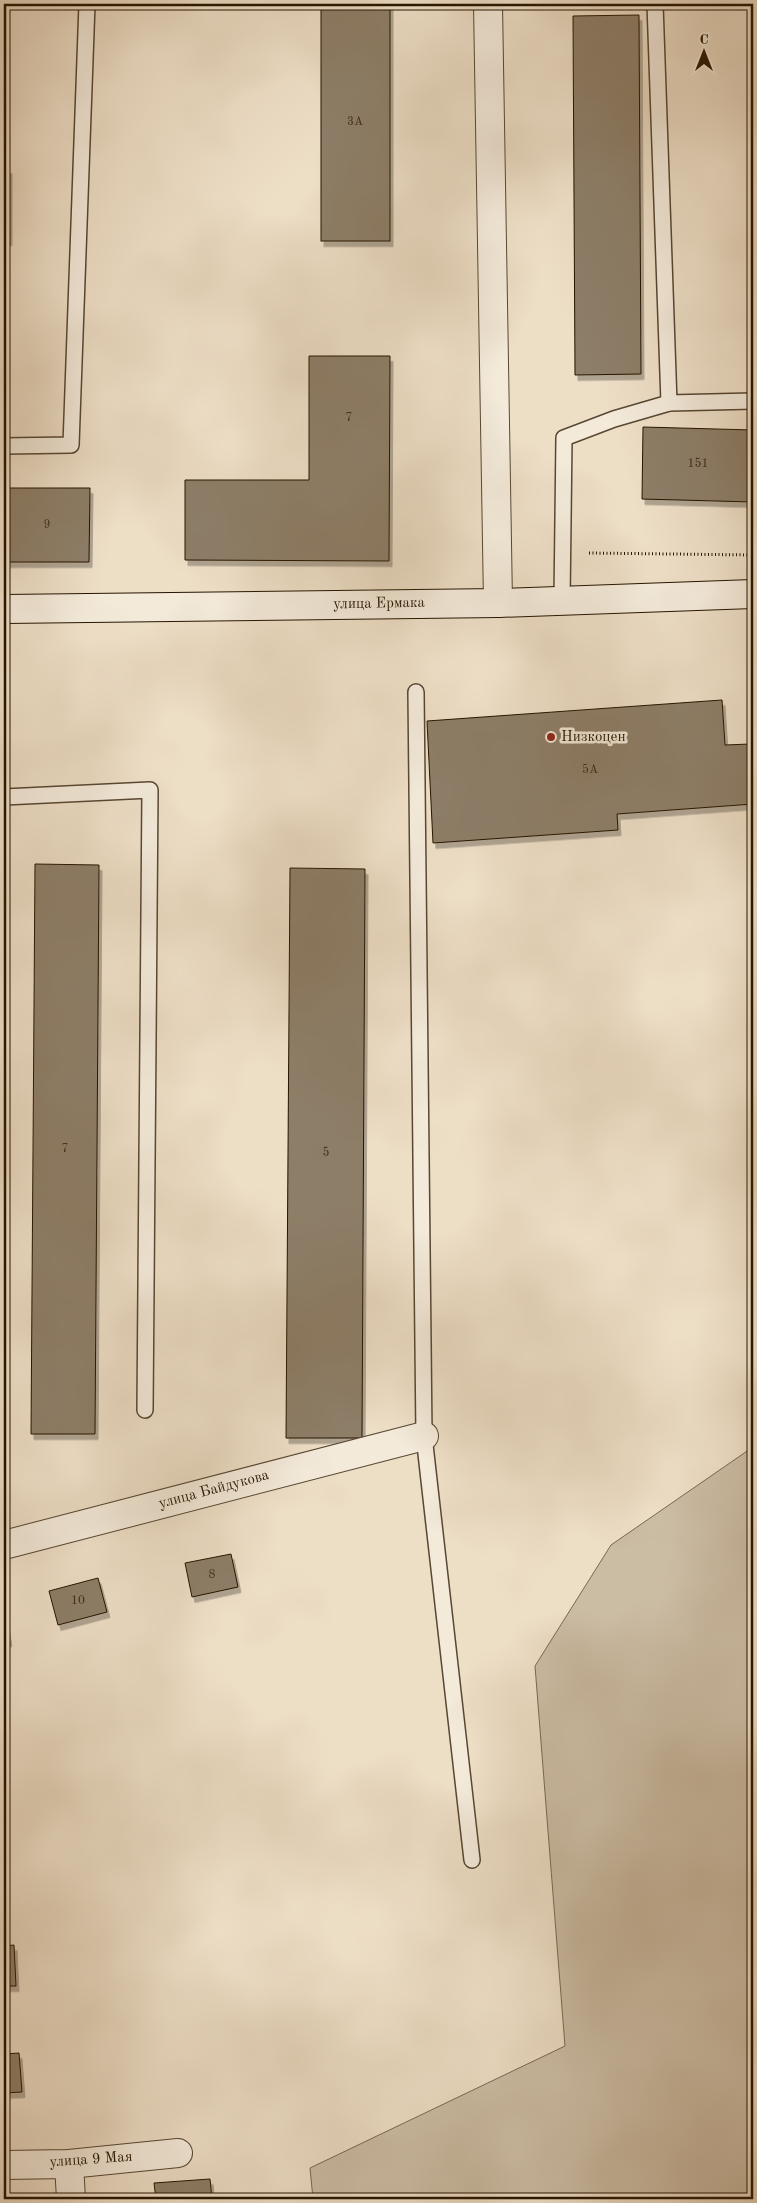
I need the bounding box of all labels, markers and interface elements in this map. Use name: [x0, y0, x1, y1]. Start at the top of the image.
north arrow: [680, 28, 730, 78]
text: С: [699, 33, 709, 47]
house number: 3А: [347, 116, 363, 128]
house number: 7: [346, 412, 352, 424]
house number: 151: [688, 457, 708, 470]
house number: 9: [44, 519, 50, 531]
street label: улица Ермака: [333, 596, 426, 612]
place label: Низкоцен: [561, 730, 626, 745]
marker: Низкоцен: [545, 731, 557, 743]
house number: 5А: [582, 763, 598, 776]
house number: 7: [62, 1143, 68, 1155]
house number: 5: [323, 1146, 330, 1159]
street label: улица Байдукова: [157, 1468, 271, 1512]
house number: 8: [209, 1569, 216, 1581]
house number: 10: [71, 1595, 85, 1607]
street label: улица 9 Мая: [49, 2150, 133, 2170]

